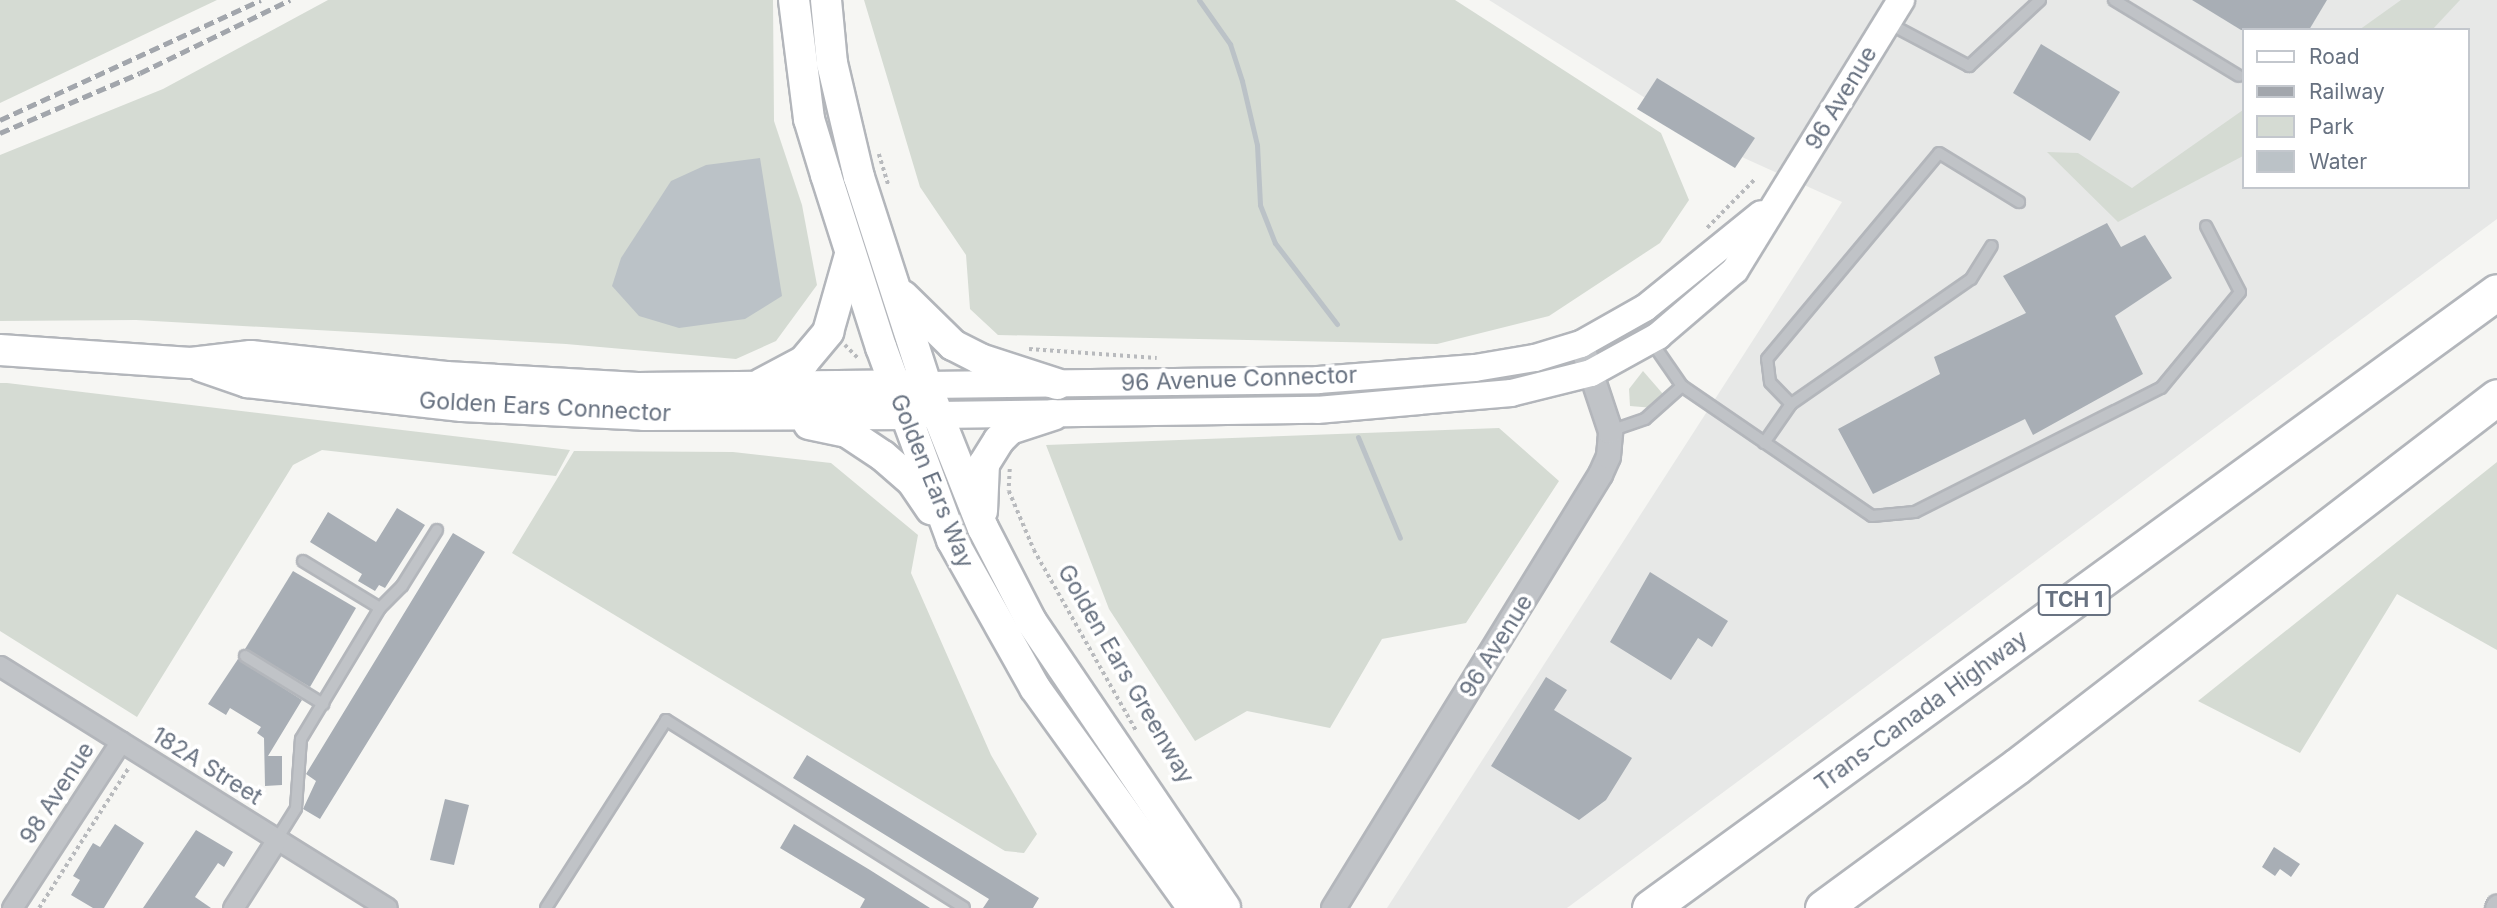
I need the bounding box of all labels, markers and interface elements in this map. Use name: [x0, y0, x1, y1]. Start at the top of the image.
legend: [2242, 28, 2469, 189]
street label: 96 Avenue: [1799, 41, 1883, 155]
text: Road: [2309, 44, 2360, 69]
text: Railway: [2309, 79, 2385, 104]
text: Park: [2309, 114, 2354, 139]
text: Water: [2309, 149, 2367, 174]
street label: 96 Avenue Connector: [1120, 361, 1358, 397]
street label: Golden Ears Connector: [418, 387, 672, 427]
street label: Golden Ears Way: [885, 390, 979, 572]
street label: Golden Ears Greenway: [1052, 560, 1200, 788]
road number: TCH 1: [2037, 582, 2111, 618]
street label: 96 Avenue: [1454, 590, 1538, 702]
street label: Trans-Canada Highway: [1809, 625, 2033, 797]
street label: 182A Street: [147, 721, 267, 811]
street label: 98 Avenue: [14, 737, 100, 849]

